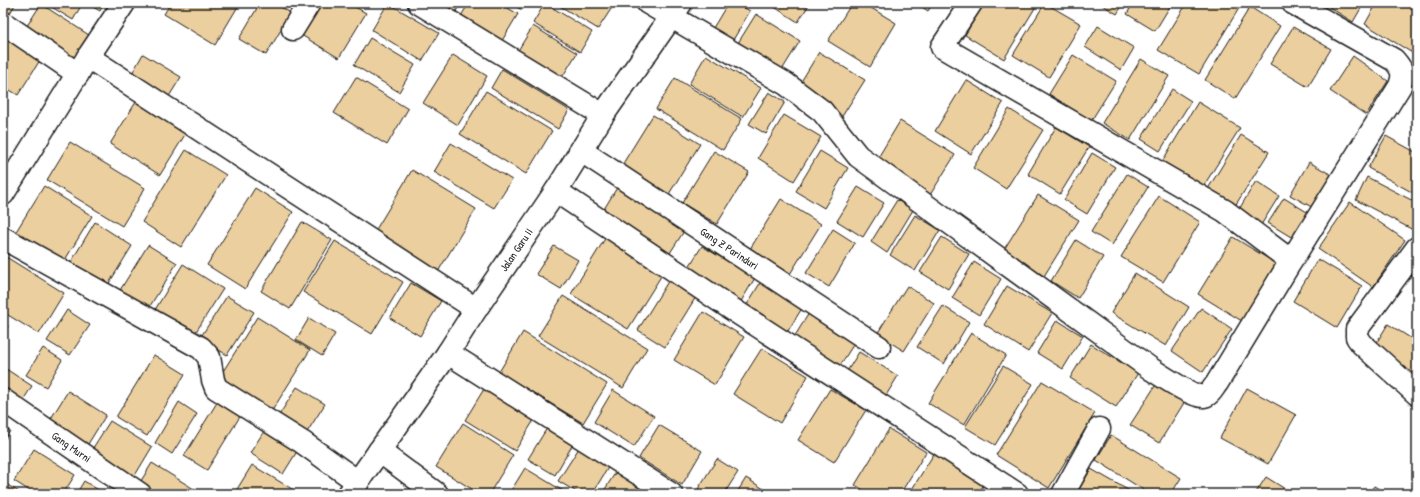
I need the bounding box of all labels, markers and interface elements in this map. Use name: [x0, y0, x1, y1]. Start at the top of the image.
street label: Gang Z Parinduri: [698, 224, 761, 273]
street label: Jalan Garu II: [497, 226, 536, 274]
street label: Gang Murni: [49, 429, 94, 465]

